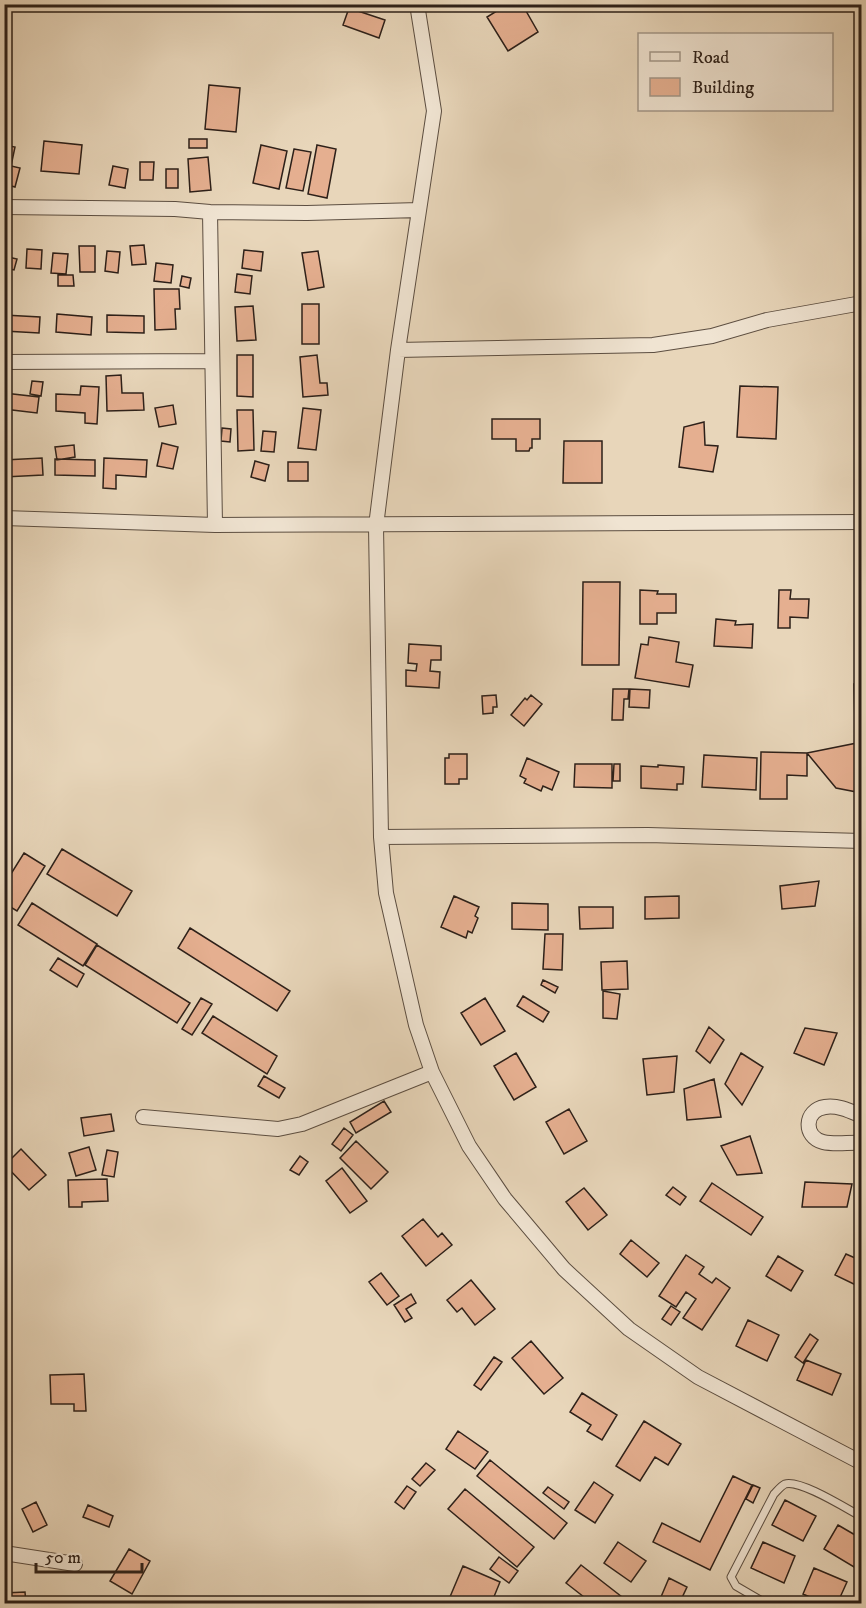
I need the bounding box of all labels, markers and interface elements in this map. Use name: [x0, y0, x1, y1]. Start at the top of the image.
legend: [638, 33, 833, 111]
text: Road: [692, 47, 729, 69]
text: Building: [692, 77, 754, 99]
scale bar: [36, 1536, 142, 1574]
text: 50 m: [45, 1547, 81, 1569]

